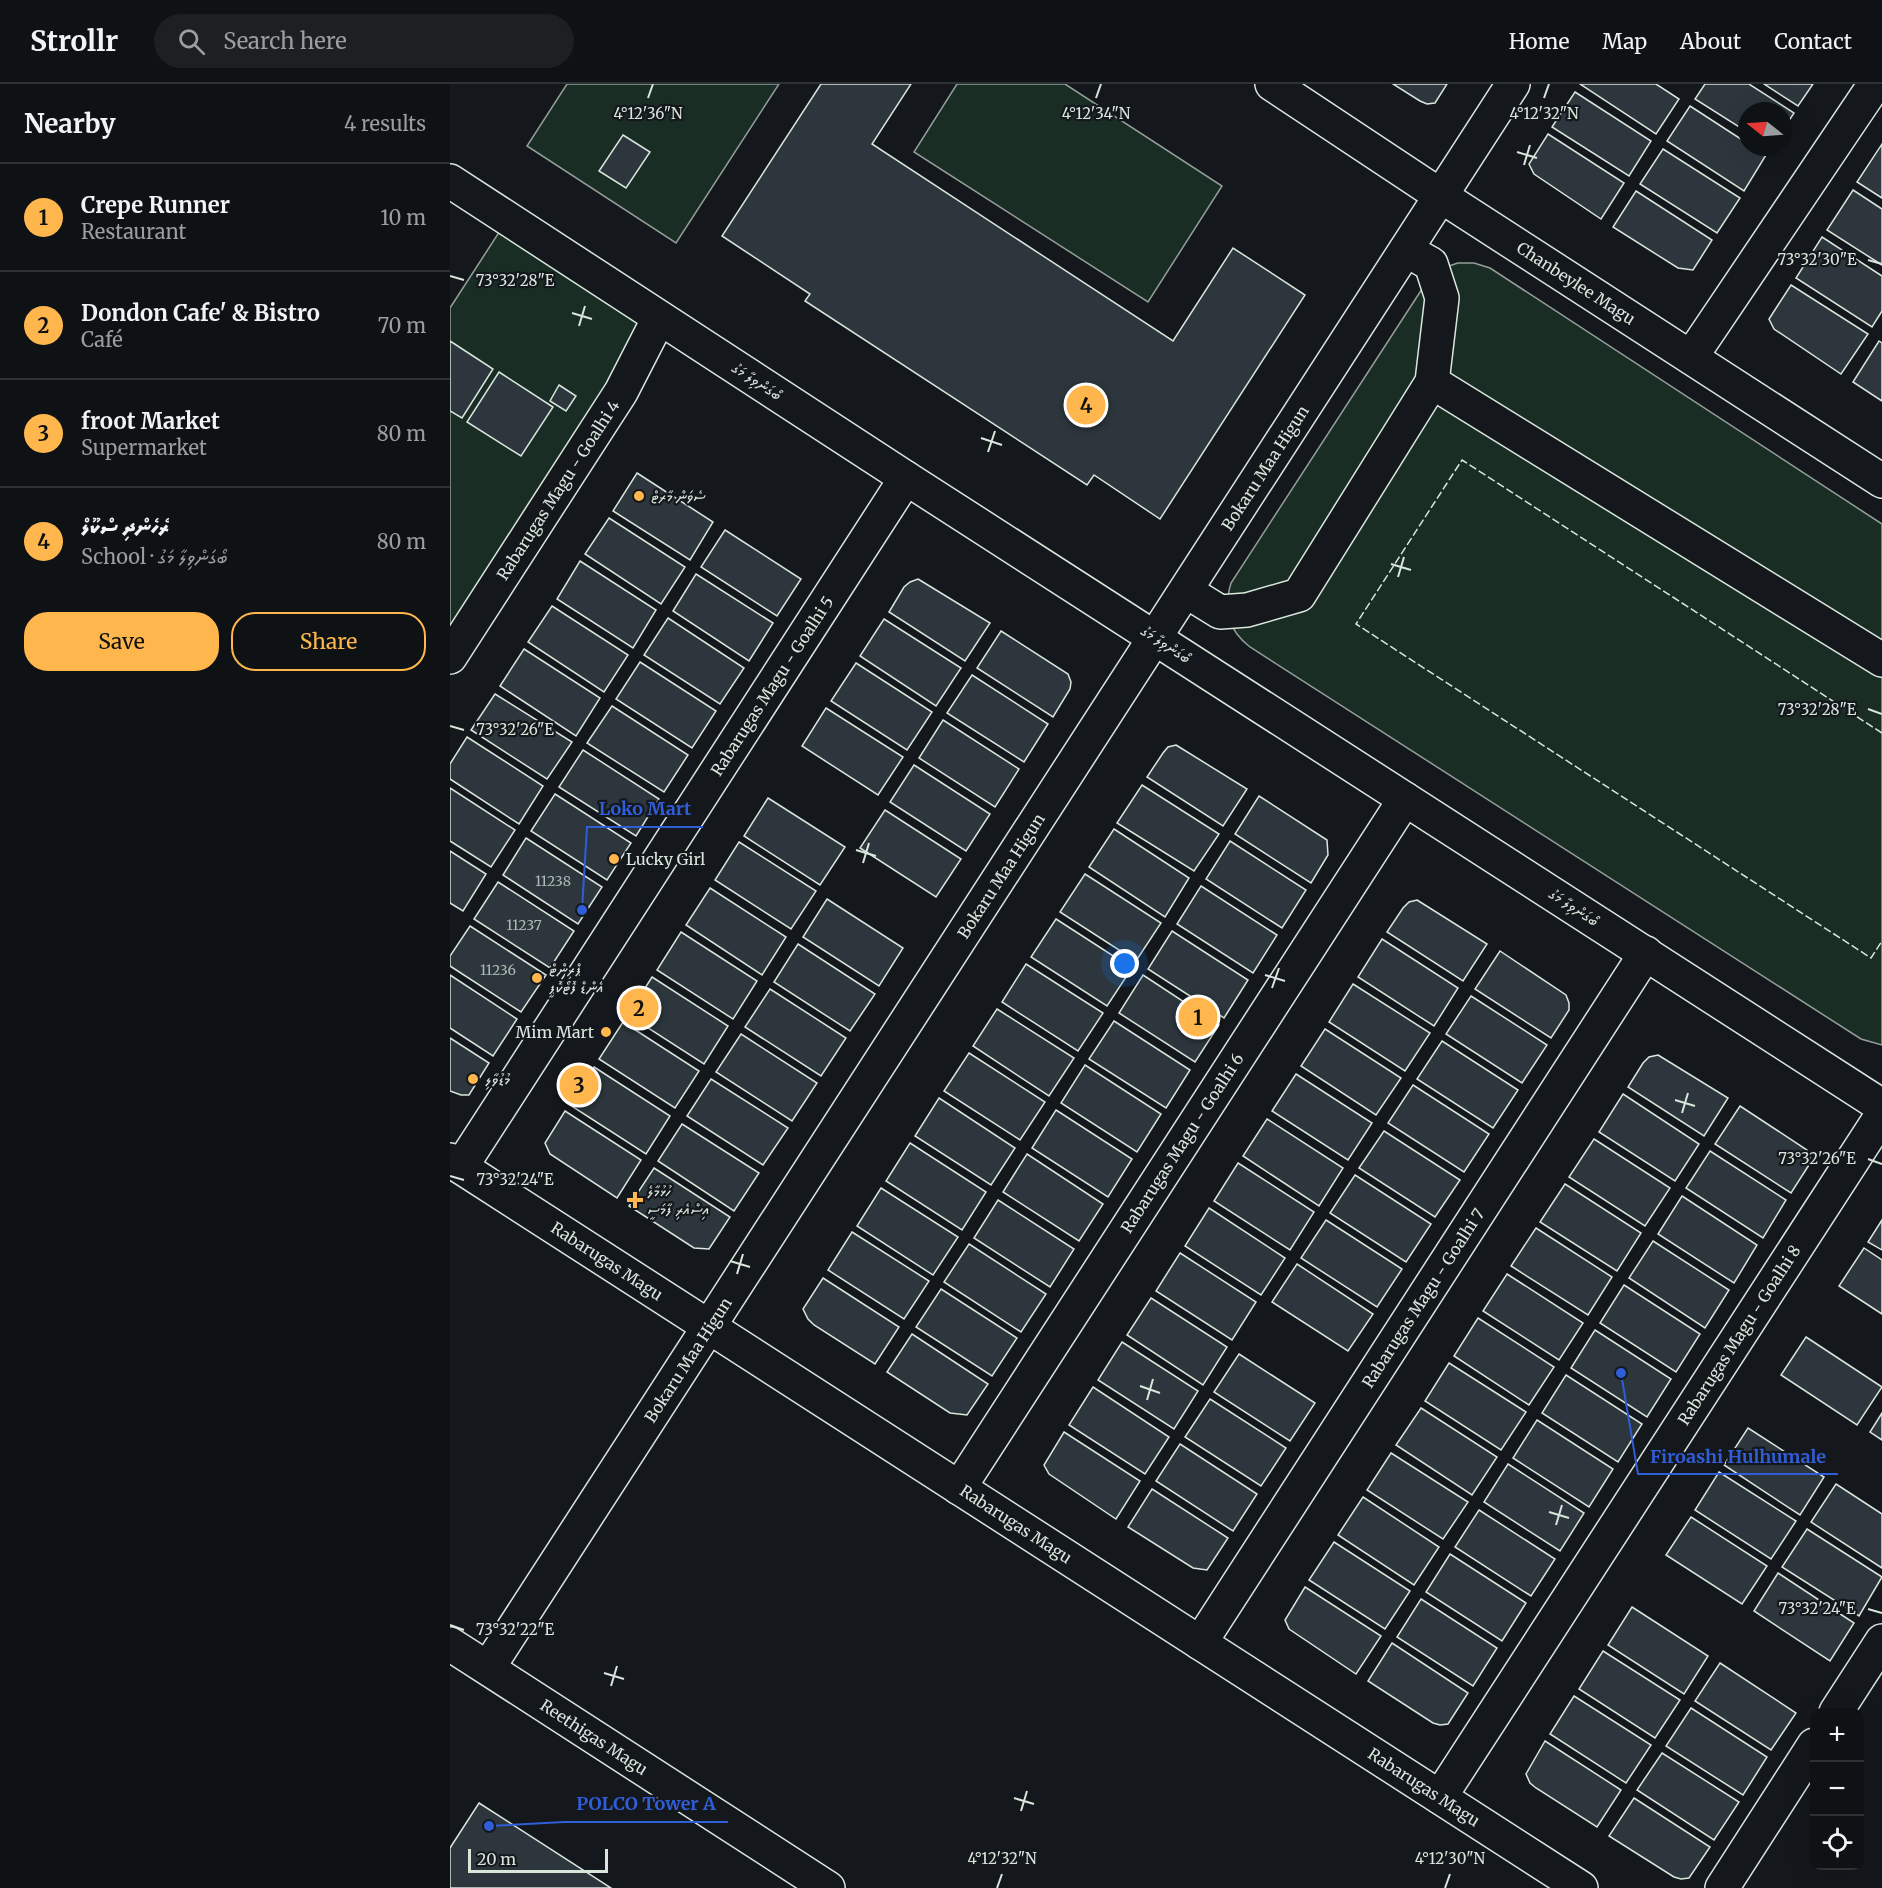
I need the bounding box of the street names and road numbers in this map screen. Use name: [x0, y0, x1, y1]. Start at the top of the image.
street label: Chanbeylee Magu: [1513, 237, 1639, 329]
street label: ބޯގަންވިލާ މަގު: [727, 357, 786, 406]
street label: Rabarugas Magu - Goalhi 4: [492, 396, 624, 584]
street label: Bokaru Maa Higun: [1217, 401, 1313, 534]
street label: Rabarugas Magu - Goalhi 5: [706, 592, 838, 780]
street label: ބޯގަންވިލާ މަގު: [1136, 620, 1195, 669]
street label: Bokaru Maa Higun: [953, 809, 1049, 942]
street label: ބޯގަންވިލާ މަގު: [1544, 883, 1603, 932]
street label: Rabarugas Magu - Goalhi 6: [1116, 1049, 1248, 1237]
street label: Rabarugas Magu - Goalhi 7: [1357, 1205, 1489, 1391]
street label: Rabarugas Magu: [547, 1217, 667, 1305]
street label: Rabarugas Magu - Goalhi 8: [1673, 1241, 1805, 1429]
street label: Bokaru Maa Higun: [640, 1293, 736, 1426]
street label: Rabarugas Magu: [956, 1480, 1076, 1568]
street label: Reethigas Magu: [537, 1695, 651, 1779]
street label: Rabarugas Magu: [1364, 1743, 1484, 1831]

